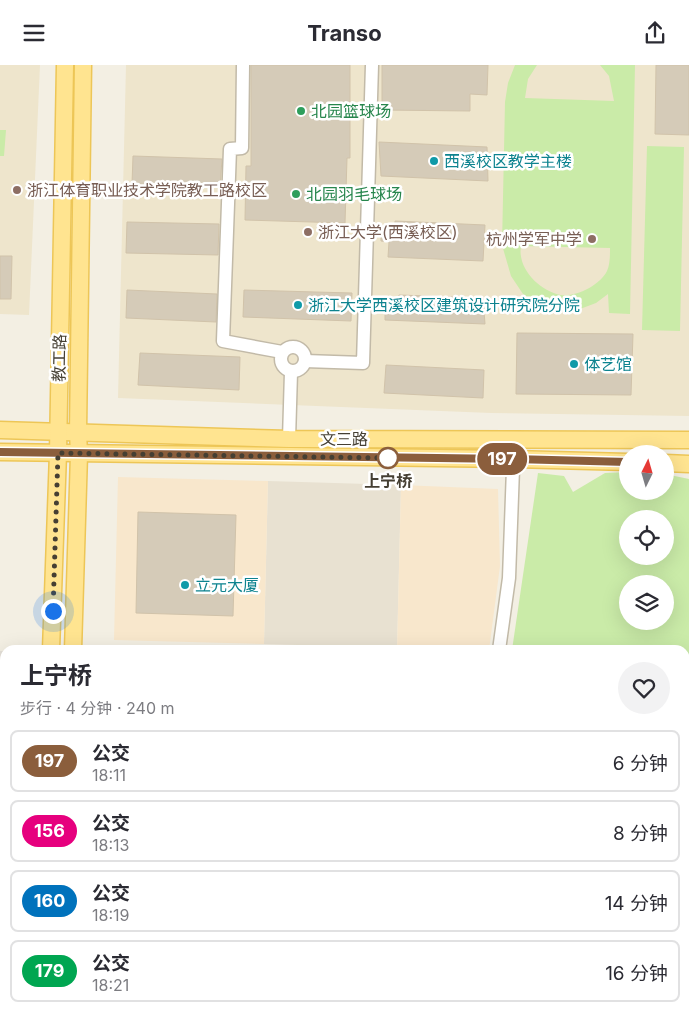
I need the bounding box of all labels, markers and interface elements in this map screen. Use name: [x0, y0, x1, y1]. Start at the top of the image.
icon: menu: [20, 19, 48, 47]
icon: share: [641, 19, 669, 47]
text: Transo: [307, 20, 382, 46]
place label: 北园篮球场: [311, 101, 391, 121]
marker: 北园篮球场: [295, 105, 307, 117]
place label: 西溪校区教学主楼: [444, 151, 572, 171]
marker: 西溪校区教学主楼: [428, 155, 440, 167]
place label: 浙江体育职业技术学院教工路校区: [27, 180, 267, 200]
marker: 浙江体育职业技术学院教工路校区: [11, 184, 23, 196]
place label: 北园羽毛球场: [306, 184, 402, 204]
marker: 北园羽毛球场: [290, 188, 302, 200]
place label: 浙江大学(西溪校区): [318, 222, 458, 242]
marker: 浙江大学(西溪校区): [302, 226, 314, 238]
place label: 杭州学军中学: [486, 229, 582, 249]
marker: 杭州学军中学: [586, 233, 598, 245]
place label: 浙江大学西溪校区建筑设计研究院分院: [308, 295, 580, 315]
marker: 浙江大学西溪校区建筑设计研究院分院: [292, 299, 304, 311]
street label: 教工路: [49, 334, 69, 382]
place label: 体艺馆: [584, 354, 632, 374]
marker: 体艺馆: [568, 358, 580, 370]
street label: 文三路: [320, 429, 368, 449]
line badge: 197: [473, 443, 531, 475]
north arrow: [619, 445, 674, 500]
map controls: [619, 445, 674, 630]
marker: 上宁桥: [377, 447, 399, 469]
text: 197: [487, 448, 517, 469]
place label: 上宁桥: [364, 471, 413, 491]
button: locate: [619, 510, 674, 565]
place label: 立元大厦: [195, 575, 259, 595]
button: layers: [619, 575, 674, 630]
marker: 立元大厦: [179, 579, 191, 591]
your location: [41, 599, 66, 624]
text: 上宁桥: [20, 661, 92, 690]
button: heart: [618, 662, 670, 714]
text: 步行 · 4 分钟 · 240 m: [20, 698, 175, 718]
text: 公交: [92, 742, 130, 765]
text: 197: [35, 750, 64, 771]
text: 6 分钟: [613, 752, 668, 775]
text: 18:11: [92, 765, 126, 785]
text: 公交: [92, 812, 130, 835]
text: 156: [34, 820, 65, 841]
text: 8 分钟: [613, 822, 668, 845]
text: 18:13: [92, 835, 129, 855]
text: 公交: [92, 882, 130, 905]
text: 160: [34, 890, 65, 911]
text: 14 分钟: [605, 892, 668, 915]
text: 18:19: [92, 905, 129, 925]
text: 公交: [92, 952, 130, 975]
text: 179: [35, 960, 64, 981]
text: 16 分钟: [605, 962, 668, 985]
text: 18:21: [92, 975, 129, 995]

